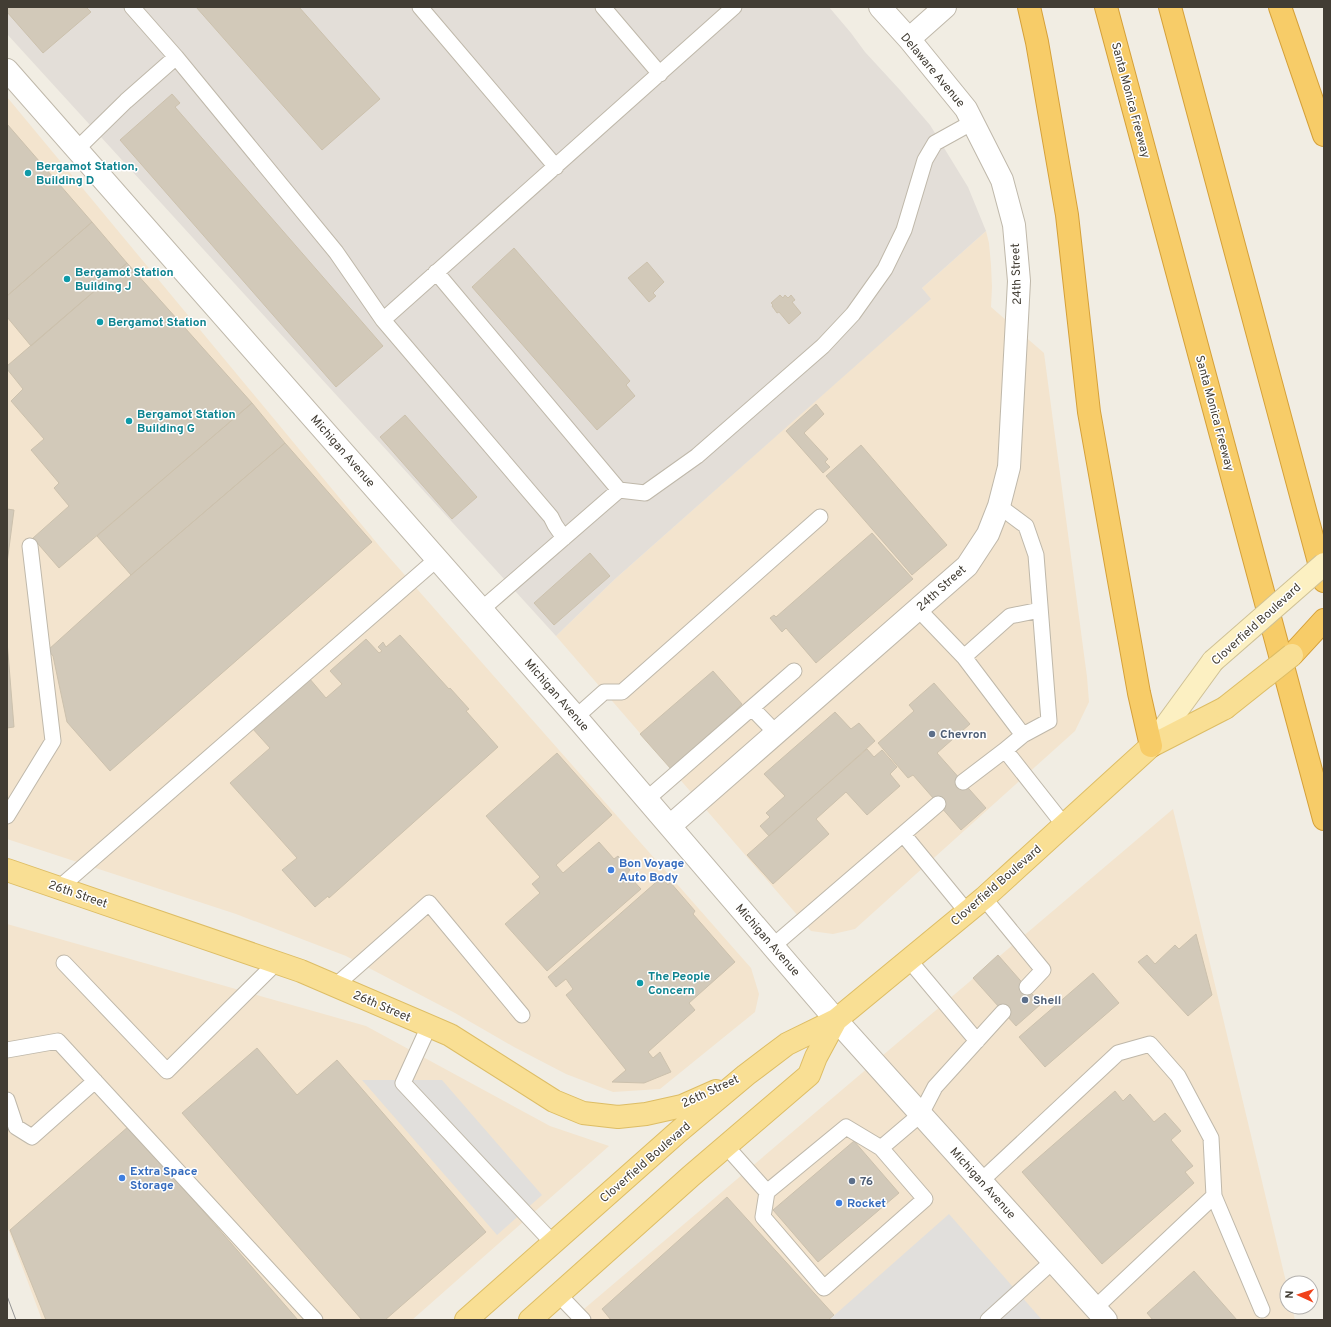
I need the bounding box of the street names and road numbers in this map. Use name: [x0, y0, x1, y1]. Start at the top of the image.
street label: Delaware Avenue: [897, 30, 968, 111]
street label: Santa Monica Freeway: [1107, 41, 1153, 160]
street label: 24th Street: [1008, 243, 1026, 305]
street label: Santa Monica Freeway: [1191, 354, 1237, 473]
street label: Michigan Avenue: [306, 412, 378, 491]
street label: 24th Street: [913, 562, 970, 615]
street label: Cloverfield Boulevard: [1208, 580, 1305, 669]
street label: Michigan Avenue: [520, 656, 592, 735]
street label: Cloverfield Boulevard: [948, 842, 1045, 930]
street label: 26th Street: [46, 877, 109, 913]
street label: Michigan Avenue: [731, 901, 803, 980]
street label: 26th Street: [350, 988, 413, 1026]
street label: 26th Street: [679, 1072, 742, 1112]
street label: Cloverfield Boulevard: [597, 1119, 694, 1207]
street label: Michigan Avenue: [946, 1144, 1019, 1223]

